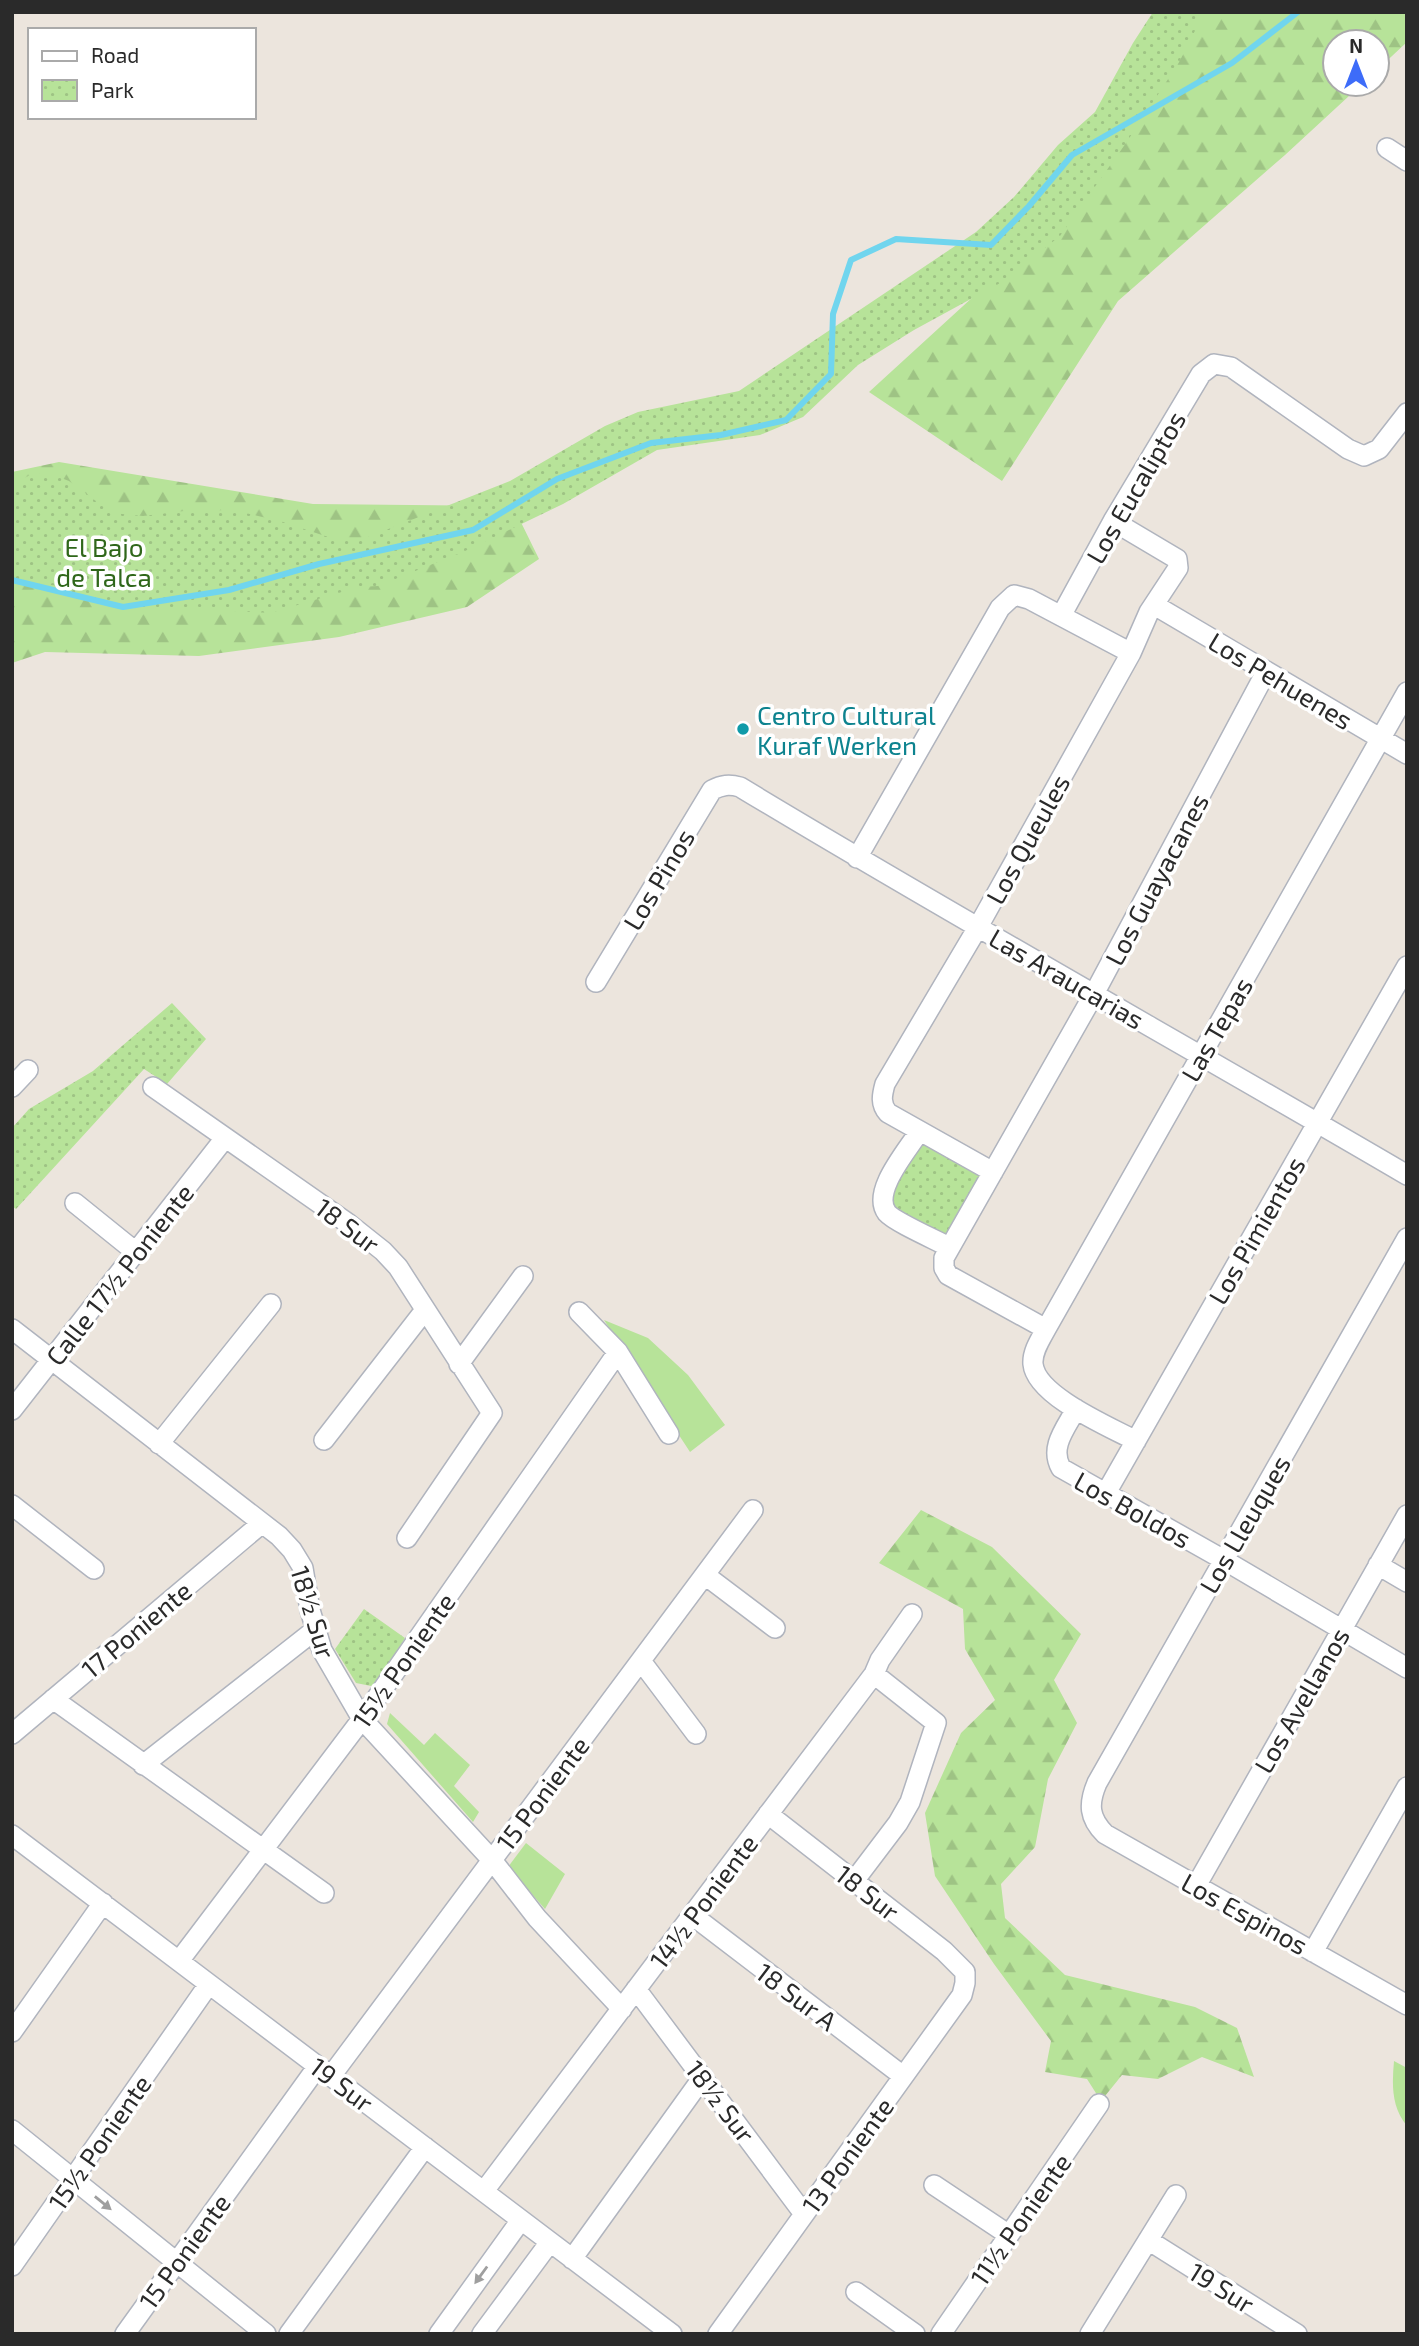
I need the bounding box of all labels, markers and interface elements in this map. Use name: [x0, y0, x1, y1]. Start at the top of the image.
legend: [28, 28, 256, 119]
north arrow: [1321, 28, 1391, 98]
text: N: [1349, 34, 1363, 57]
text: Road: [91, 42, 139, 67]
text: Park: [91, 77, 134, 102]
street label: Los Eucaliptos: [1079, 405, 1191, 569]
park label: El Bajo de Talca: [56, 531, 152, 592]
street label: Los Pehuenes: [1203, 625, 1359, 735]
place label: Centro Cultural Kuraf Werken: [757, 699, 936, 760]
marker: Centro Cultural Kuraf Werken: [735, 721, 751, 737]
street label: Los Queules: [979, 769, 1075, 909]
street label: Los Guayacanes: [1098, 788, 1214, 970]
street label: Los Pinos: [616, 823, 700, 935]
street label: Las Araucarias: [984, 921, 1150, 1035]
street label: Las Tepas: [1174, 972, 1258, 1086]
street label: Los Pimientos: [1201, 1151, 1311, 1309]
street label: Calle 17½ Poniente: [39, 1177, 199, 1371]
street label: 18 Sur: [310, 1191, 386, 1259]
street label: Los Lleuques: [1192, 1450, 1296, 1598]
street label: Los Boldos: [1069, 1464, 1197, 1554]
street label: 18½ Sur: [285, 1562, 343, 1662]
street label: 17 Poniente: [75, 1574, 197, 1684]
street label: 15½ Poniente: [345, 1587, 461, 1733]
street label: Los Avellanos: [1247, 1622, 1355, 1778]
street label: 15 Poniente: [489, 1730, 595, 1856]
street label: 14½ Poniente: [643, 1828, 763, 1974]
street label: 18 Sur: [830, 1858, 906, 1926]
street label: Los Espinos: [1176, 1866, 1314, 1960]
street label: 18 Sur A: [751, 1956, 843, 2036]
street label: 19 Sur: [304, 2050, 380, 2118]
street label: 18½ Sur: [680, 2054, 762, 2148]
street label: 15½ Poniente: [41, 2069, 157, 2215]
street label: 13 Poniente: [795, 2091, 899, 2219]
street label: 11½ Poniente: [963, 2147, 1077, 2291]
street label: 15 Poniente: [132, 2187, 236, 2315]
one-way arrow: [94, 2196, 112, 2211]
street label: 19 Sur: [1184, 2255, 1260, 2319]
one-way arrow: [474, 2266, 488, 2284]

